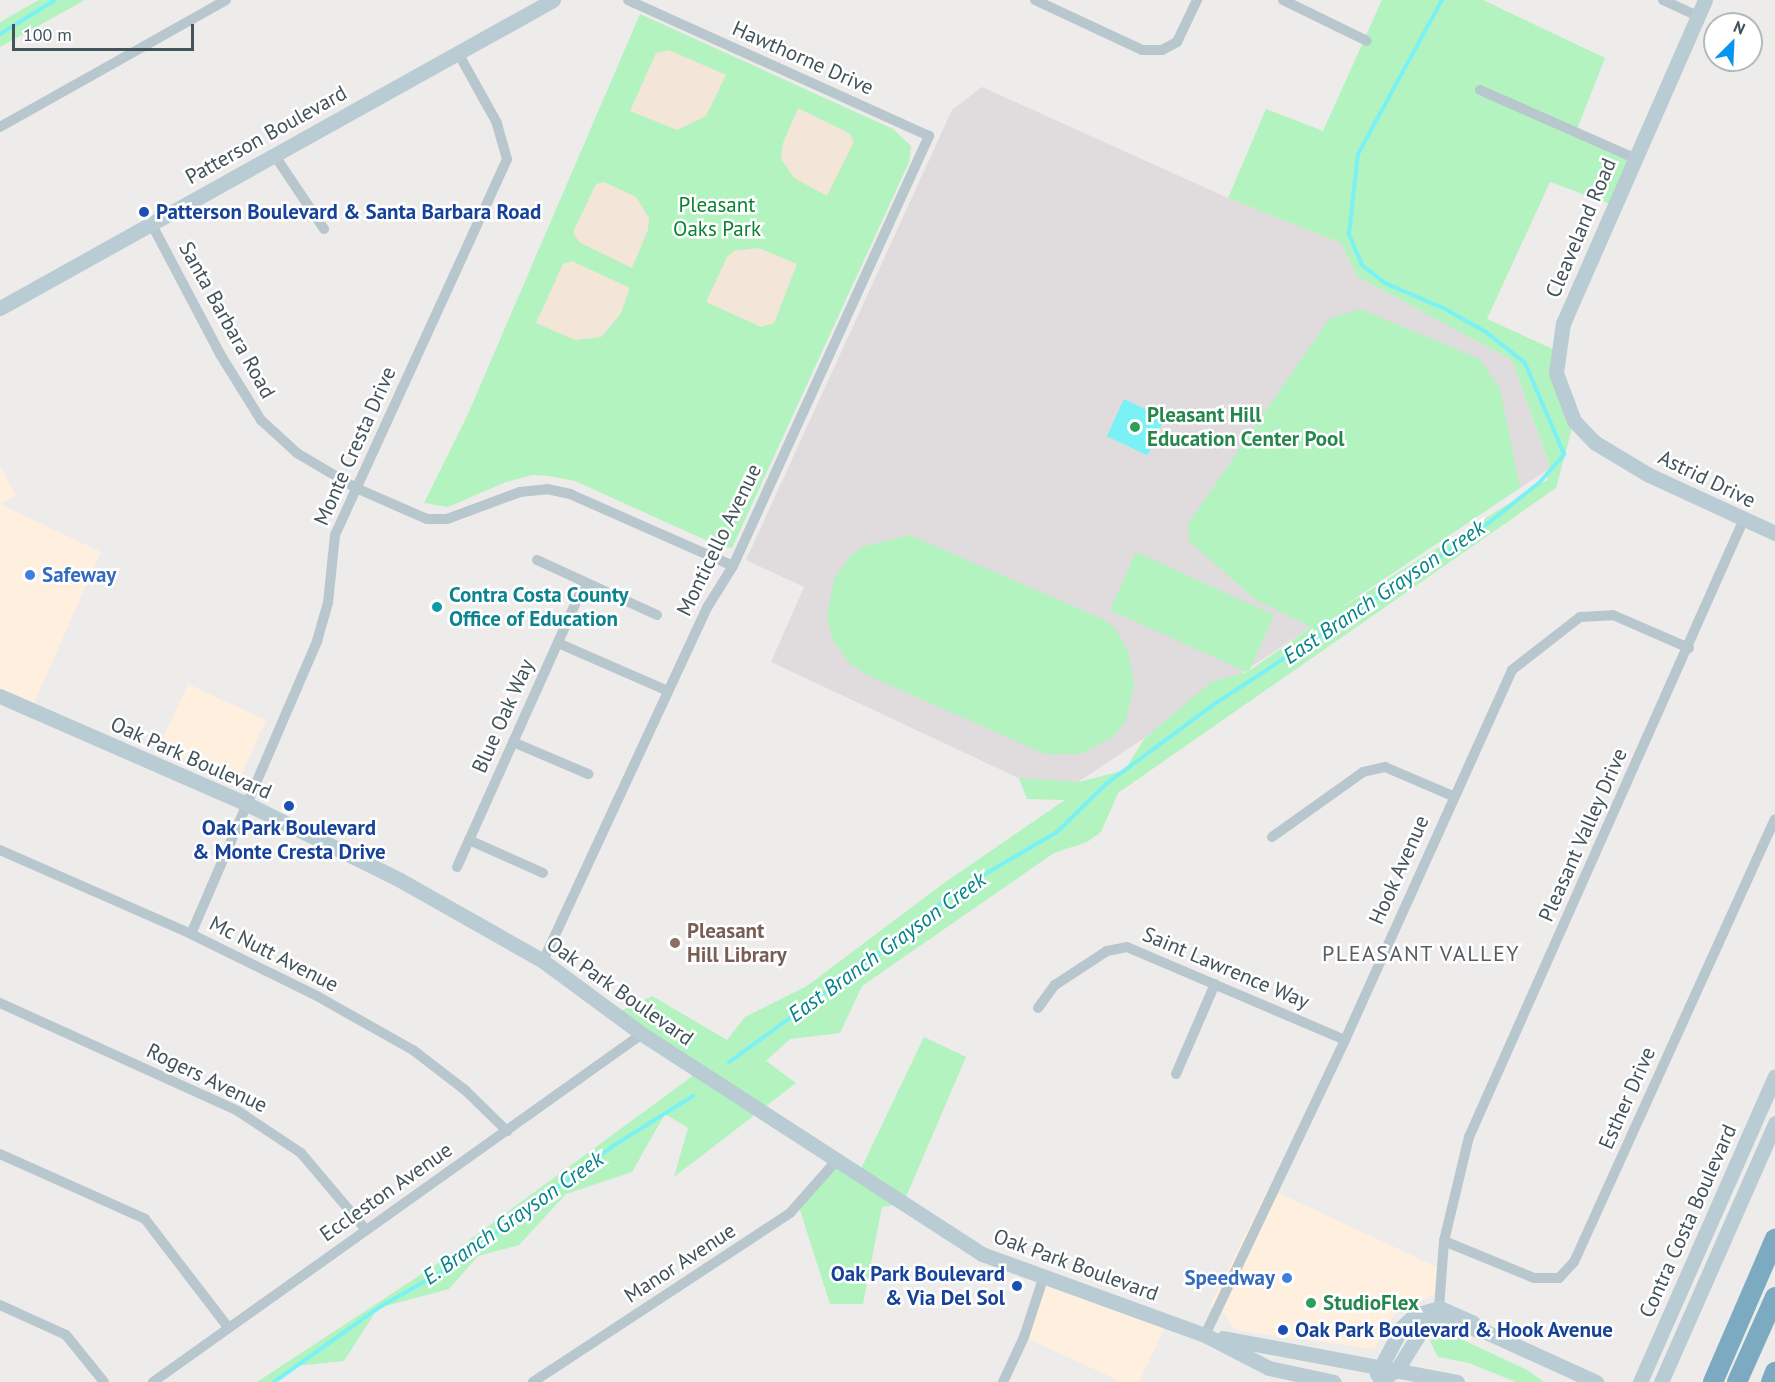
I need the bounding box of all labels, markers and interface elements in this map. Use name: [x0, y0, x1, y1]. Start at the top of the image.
scale bar: [15, 12, 196, 50]
north arrow: [1703, 12, 1763, 72]
street label: Hawthorne Drive: [729, 16, 877, 100]
text: N: [1731, 16, 1748, 39]
text: 100 m: [23, 23, 72, 46]
street label: Patterson Boulevard: [181, 80, 351, 190]
street label: Cleaveland Road: [1540, 154, 1622, 302]
park label: Pleasant Oaks Park: [673, 192, 761, 242]
place label: Patterson Boulevard & Santa Barbara Road: [156, 199, 541, 225]
marker: Patterson Boulevard & Santa Barbara Road: [137, 205, 151, 219]
street label: Santa Barbara Road: [173, 237, 281, 403]
street label: Monte Cresta Drive: [309, 363, 401, 529]
place label: Pleasant Hill Education Center Pool: [1147, 402, 1345, 452]
marker: Pleasant Hill Education Center Pool: [1128, 420, 1142, 434]
street label: Astrid Drive: [1654, 445, 1760, 513]
street label: Monticello Avenue: [671, 460, 767, 620]
water label: East Branch Grayson Creek: [1278, 514, 1490, 670]
place label: Safeway: [42, 562, 116, 588]
marker: Safeway: [23, 568, 37, 582]
place label: Contra Costa County Office of Education: [449, 582, 629, 632]
marker: Contra Costa County Office of Education: [430, 600, 444, 614]
street label: Blue Oak Way: [466, 655, 540, 777]
street label: Oak Park Boulevard: [106, 711, 276, 805]
street label: Pleasant Valley Drive: [1533, 744, 1633, 926]
marker: Oak Park Boulevard & Monte Cresta Drive: [282, 799, 296, 813]
street label: Hook Avenue: [1364, 811, 1434, 929]
place label: Oak Park Boulevard & Monte Cresta Drive: [192, 815, 386, 865]
water label: East Branch Grayson Creek: [783, 866, 991, 1028]
street label: Mc Nutt Avenue: [205, 910, 343, 998]
place label: Pleasant Hill Library: [687, 918, 787, 968]
street label: Saint Lawrence Way: [1139, 921, 1313, 1015]
street label: Oak Park Boulevard: [541, 931, 699, 1051]
marker: Pleasant Hill Library: [668, 936, 682, 950]
district label: PLEASANT VALLEY: [1321, 941, 1521, 967]
street label: Rogers Avenue: [142, 1038, 272, 1118]
street label: Esther Drive: [1593, 1043, 1661, 1153]
street label: Contra Costa Boulevard: [1634, 1120, 1742, 1322]
street label: Eccleston Avenue: [315, 1137, 457, 1247]
water label: E. Branch Grayson Creek: [417, 1145, 609, 1291]
street label: Manor Avenue: [619, 1218, 741, 1308]
street label: Oak Park Boulevard: [990, 1223, 1162, 1307]
place label: Oak Park Boulevard & Via Del Sol: [829, 1261, 1005, 1311]
place label: Speedway: [1184, 1265, 1275, 1291]
marker: Speedway: [1280, 1271, 1294, 1285]
marker: Oak Park Boulevard & Via Del Sol: [1010, 1279, 1024, 1293]
place label: StudioFlex: [1323, 1290, 1419, 1316]
marker: StudioFlex: [1304, 1296, 1318, 1310]
place label: Oak Park Boulevard & Hook Avenue: [1295, 1317, 1616, 1343]
marker: Oak Park Boulevard & Hook Avenue: [1276, 1323, 1290, 1337]

